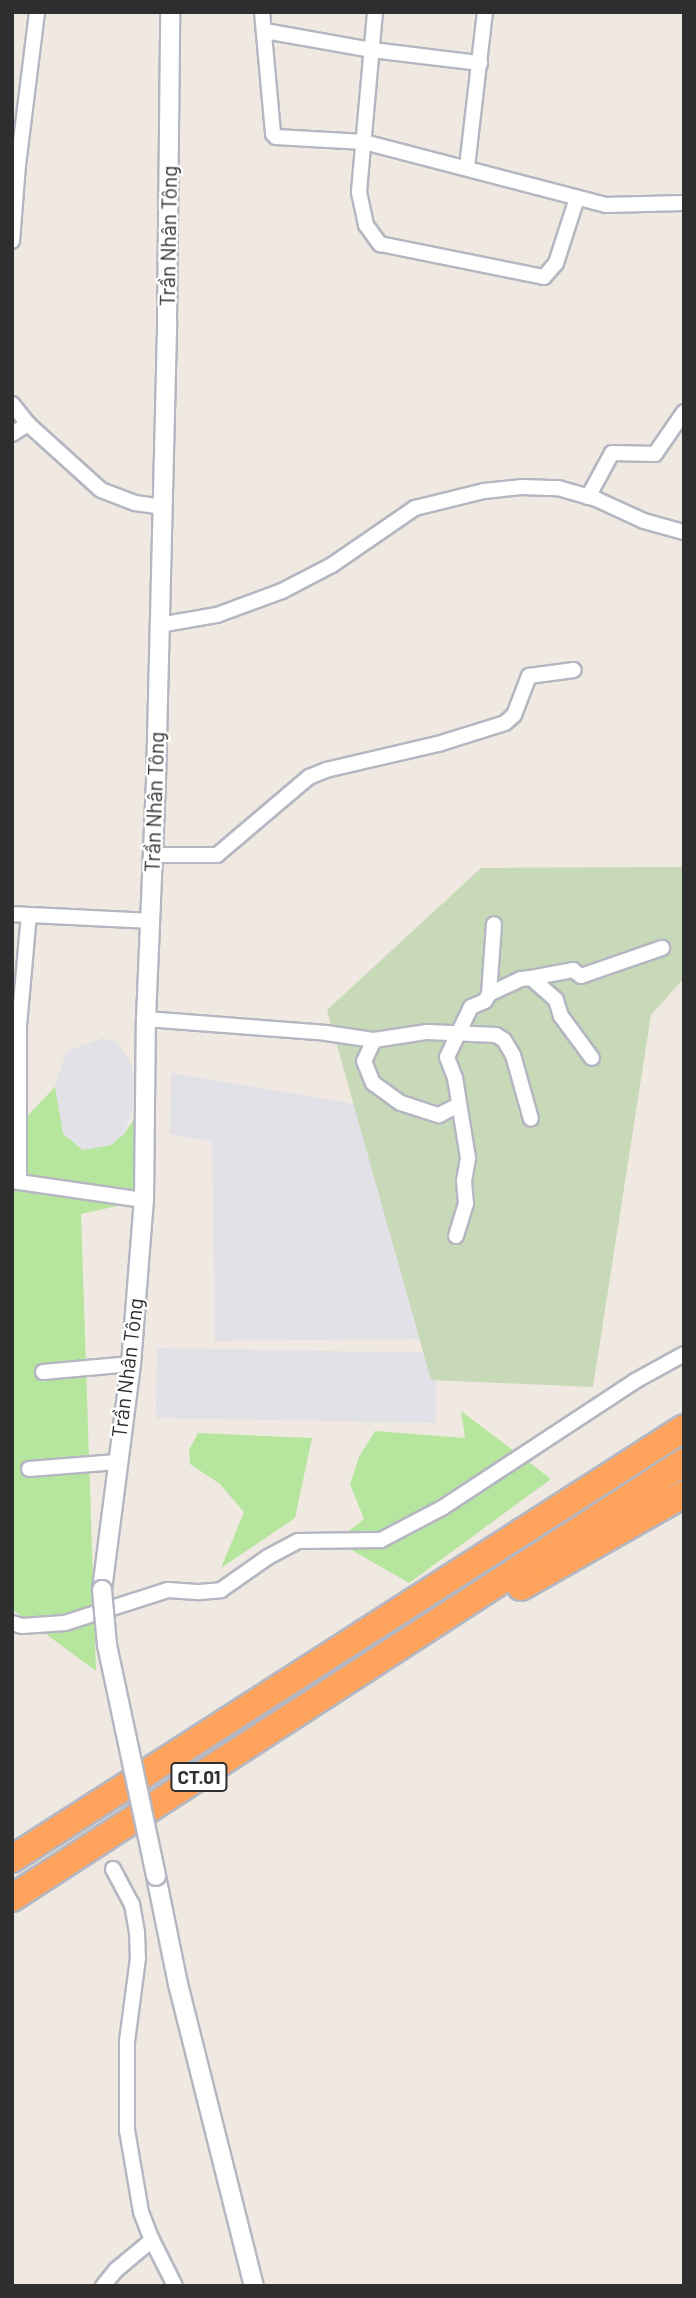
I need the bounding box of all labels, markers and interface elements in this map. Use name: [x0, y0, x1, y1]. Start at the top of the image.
street label: Trần Nhân Tông: [154, 165, 182, 307]
street label: Trần Nhân Tông: [139, 731, 169, 873]
street label: Trần Nhân Tông: [106, 1297, 148, 1439]
road number: CT.01: [169, 1762, 229, 1792]

